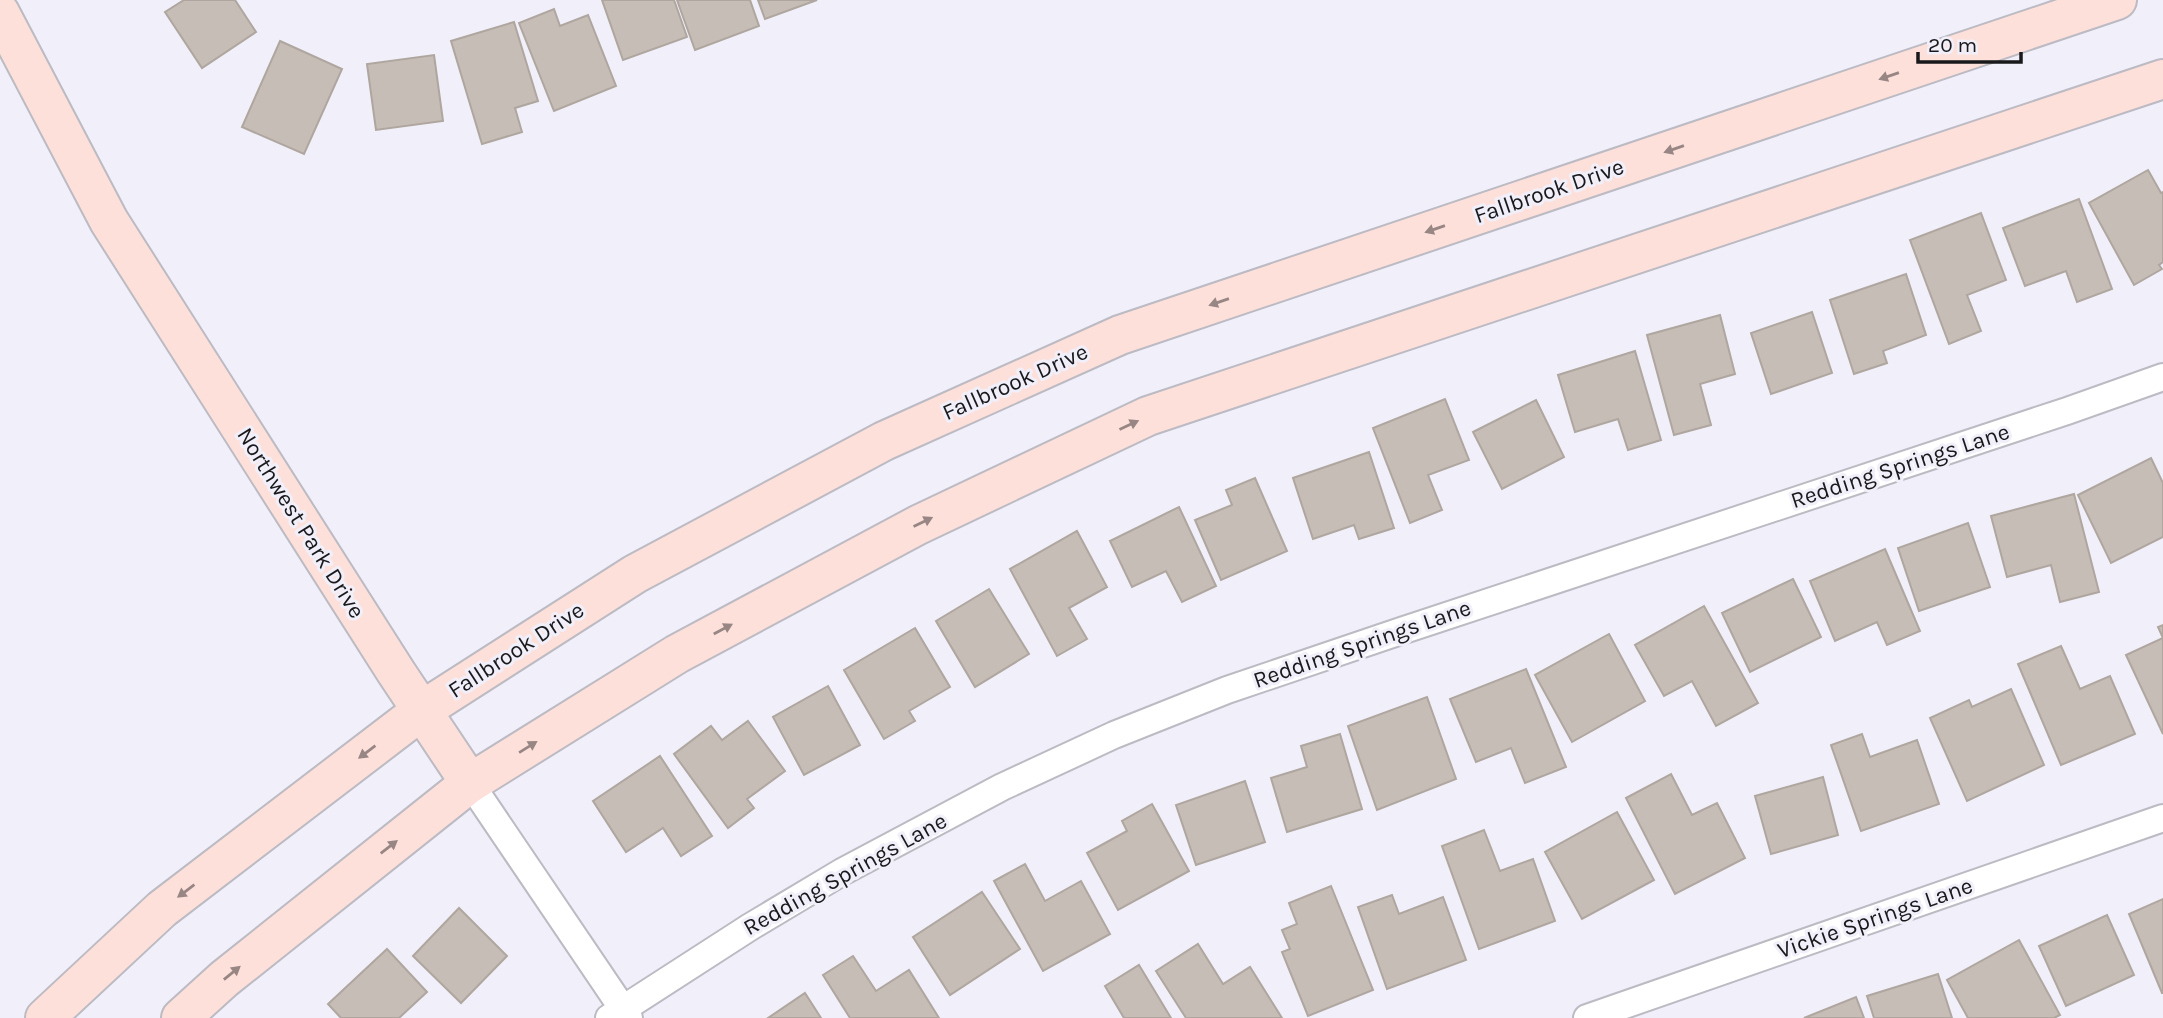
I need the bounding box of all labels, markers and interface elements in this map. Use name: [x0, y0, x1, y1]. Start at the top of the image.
scale bar: [1918, 21, 2021, 65]
text: 20 m: [1928, 33, 1977, 57]
one-way arrow: [1879, 71, 1900, 82]
one-way arrow: [1663, 144, 1684, 155]
street label: Fallbrook Drive: [1471, 153, 1627, 229]
one-way arrow: [1424, 224, 1445, 235]
one-way arrow: [1208, 297, 1229, 308]
street label: Fallbrook Drive: [938, 338, 1092, 426]
street label: Redding Springs Lane: [1787, 418, 2013, 514]
one-way arrow: [1119, 419, 1139, 430]
street label: Northwest Park Drive: [231, 423, 371, 623]
one-way arrow: [913, 517, 933, 528]
street label: Redding Springs Lane: [1250, 594, 1474, 694]
street label: Fallbrook Drive: [443, 596, 589, 704]
one-way arrow: [713, 624, 733, 635]
one-way arrow: [518, 740, 537, 753]
one-way arrow: [358, 745, 376, 759]
street label: Redding Springs Lane: [739, 807, 951, 941]
one-way arrow: [380, 840, 398, 855]
street label: Vickie Springs Lane: [1774, 872, 1976, 964]
one-way arrow: [178, 883, 196, 898]
one-way arrow: [222, 965, 240, 980]

